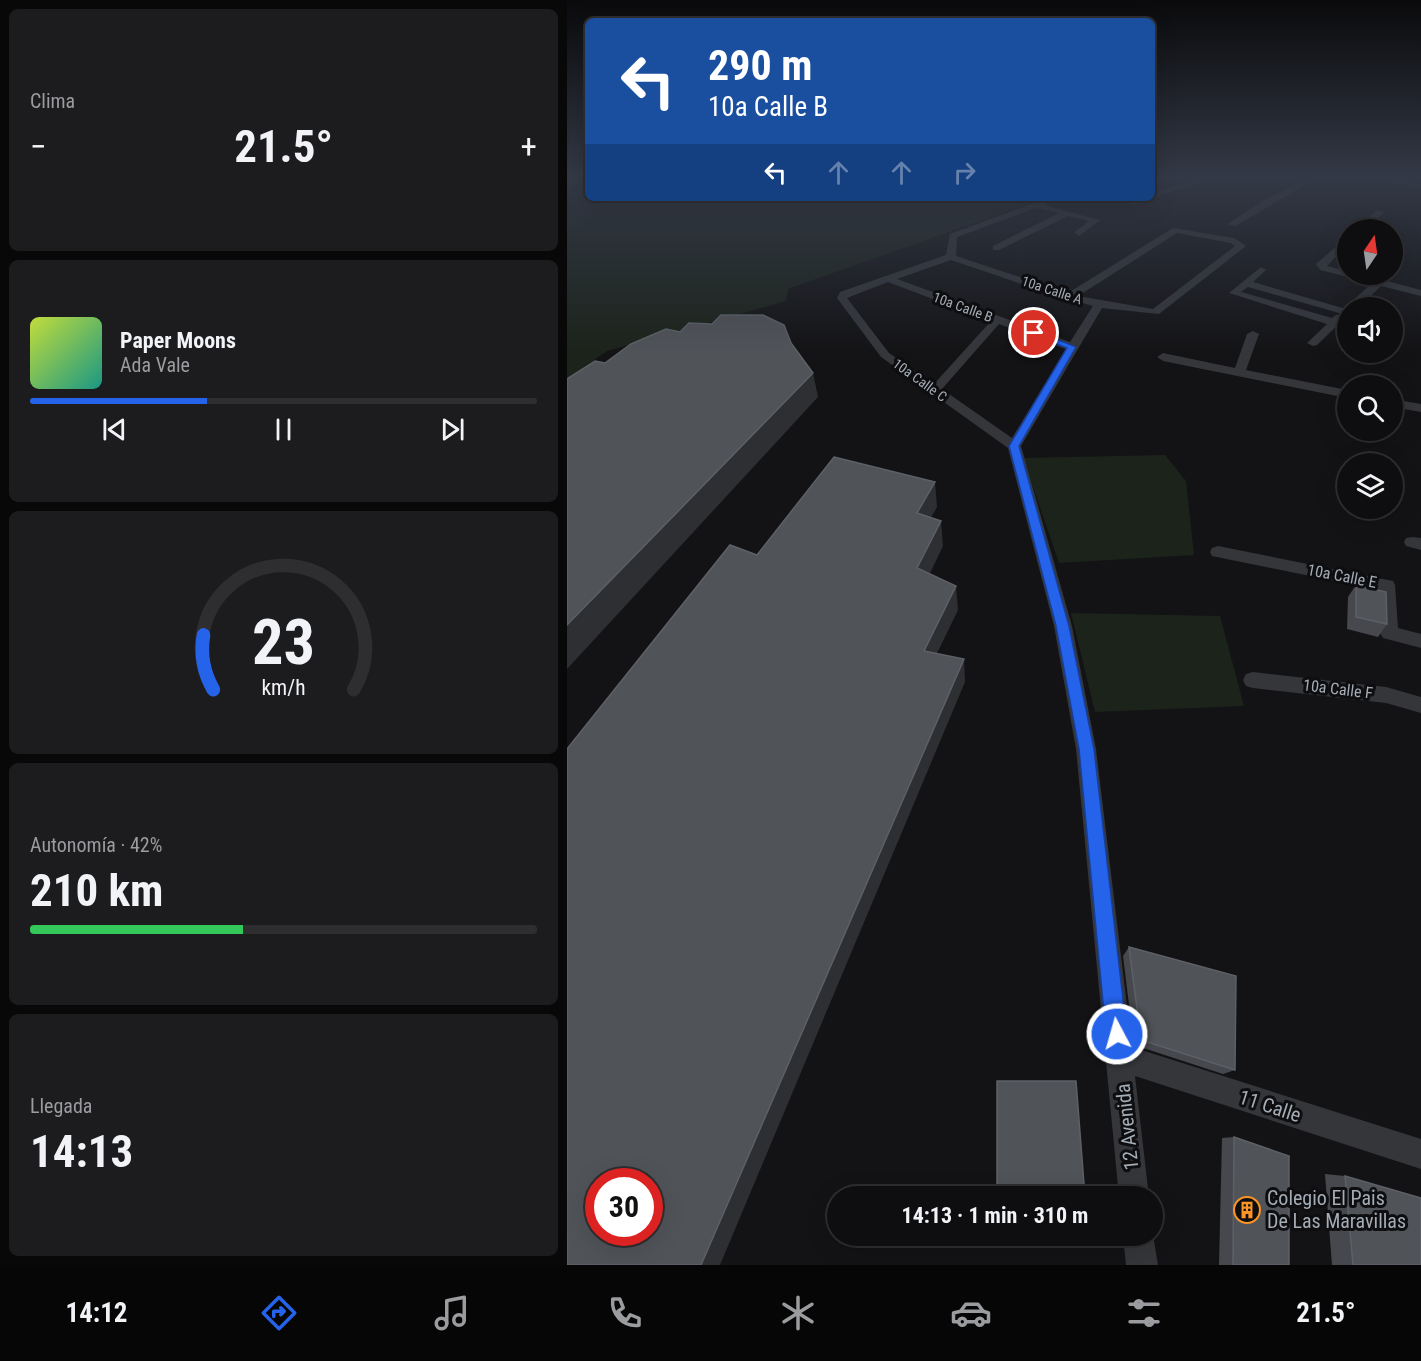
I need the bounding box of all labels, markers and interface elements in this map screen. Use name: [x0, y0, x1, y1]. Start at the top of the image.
text: 290 m: [708, 41, 813, 90]
icon: left: [609, 42, 687, 120]
text: Clima: [30, 89, 75, 113]
text: 10a Calle B: [708, 91, 828, 123]
text: 21.5°: [234, 120, 333, 173]
text: −: [30, 127, 47, 166]
text: +: [521, 127, 537, 166]
icon: left: [759, 156, 792, 189]
icon: ahead: [822, 156, 855, 189]
icon: ahead: [885, 156, 918, 189]
icon: right: [948, 156, 981, 189]
north arrow: [1337, 219, 1403, 285]
map controls: [1337, 219, 1403, 519]
street label: 10a Calle A: [1020, 273, 1084, 307]
street label: 10a Calle B: [931, 289, 995, 325]
button: sound: [1337, 297, 1403, 363]
pin: [1008, 307, 1059, 358]
icon: arrive: [1017, 316, 1050, 349]
text: Paper Moons: [120, 328, 236, 353]
text: Ada Vale: [120, 353, 190, 377]
street label: 10a Calle C: [890, 355, 950, 405]
button: search: [1337, 375, 1403, 441]
icon: previous: [98, 413, 131, 446]
icon: pause: [267, 413, 300, 446]
icon: next: [436, 413, 469, 446]
button: layers: [1337, 453, 1403, 519]
street label: 10a Calle E: [1306, 560, 1378, 592]
text: 23: [252, 606, 315, 679]
text: km/h: [261, 675, 306, 700]
street label: 10a Calle F: [1302, 675, 1374, 703]
text: Autonomía · 42%: [30, 833, 162, 857]
text: 210 km: [30, 864, 163, 917]
position arrow: [1085, 1002, 1149, 1066]
street label: 12 Avenida: [1111, 1082, 1143, 1172]
street label: 11 Calle: [1236, 1085, 1304, 1127]
text: Llegada: [30, 1094, 92, 1118]
text: 14:13: [30, 1125, 133, 1178]
speed limit sign: 30: [585, 1168, 663, 1246]
place label: Colegio El Pais De Las Maravillas: [1267, 1186, 1406, 1233]
building icon: Colegio El Pais De Las Maravillas: [1232, 1195, 1262, 1225]
text: 14:13 · 1 min · 310 m: [902, 1203, 1088, 1228]
icon: directions: [258, 1292, 300, 1334]
icon: music: [431, 1292, 473, 1334]
icon: phone: [604, 1292, 646, 1334]
icon: climate: [777, 1292, 819, 1334]
icon: car: [950, 1292, 992, 1334]
icon: filters: [1123, 1292, 1165, 1334]
text: 14:12: [65, 1297, 127, 1329]
text: 21.5°: [1296, 1297, 1356, 1329]

